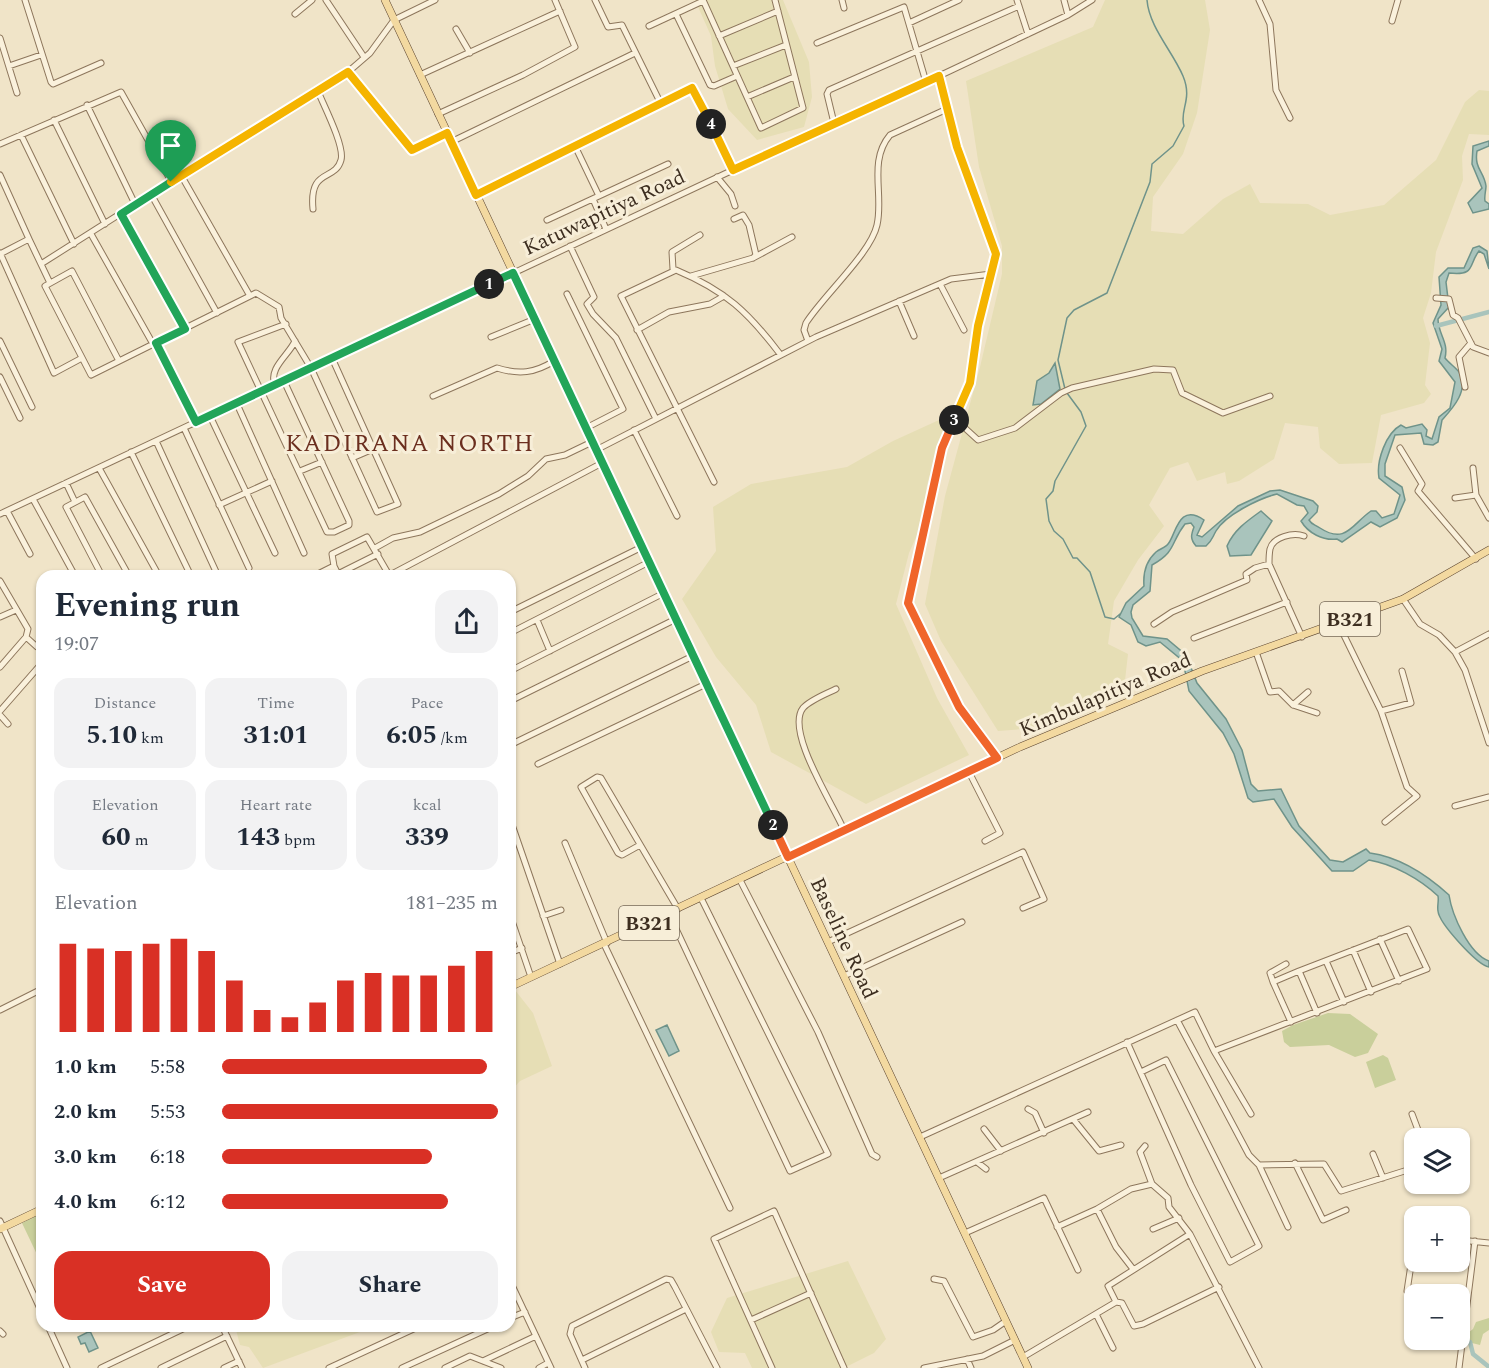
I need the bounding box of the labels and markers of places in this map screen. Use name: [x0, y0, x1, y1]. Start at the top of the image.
pin: 4: [696, 109, 726, 139]
pin: [145, 120, 196, 182]
pin: 1: [474, 269, 504, 299]
pin: 3: [939, 405, 969, 435]
pin: 2: [758, 810, 788, 840]

